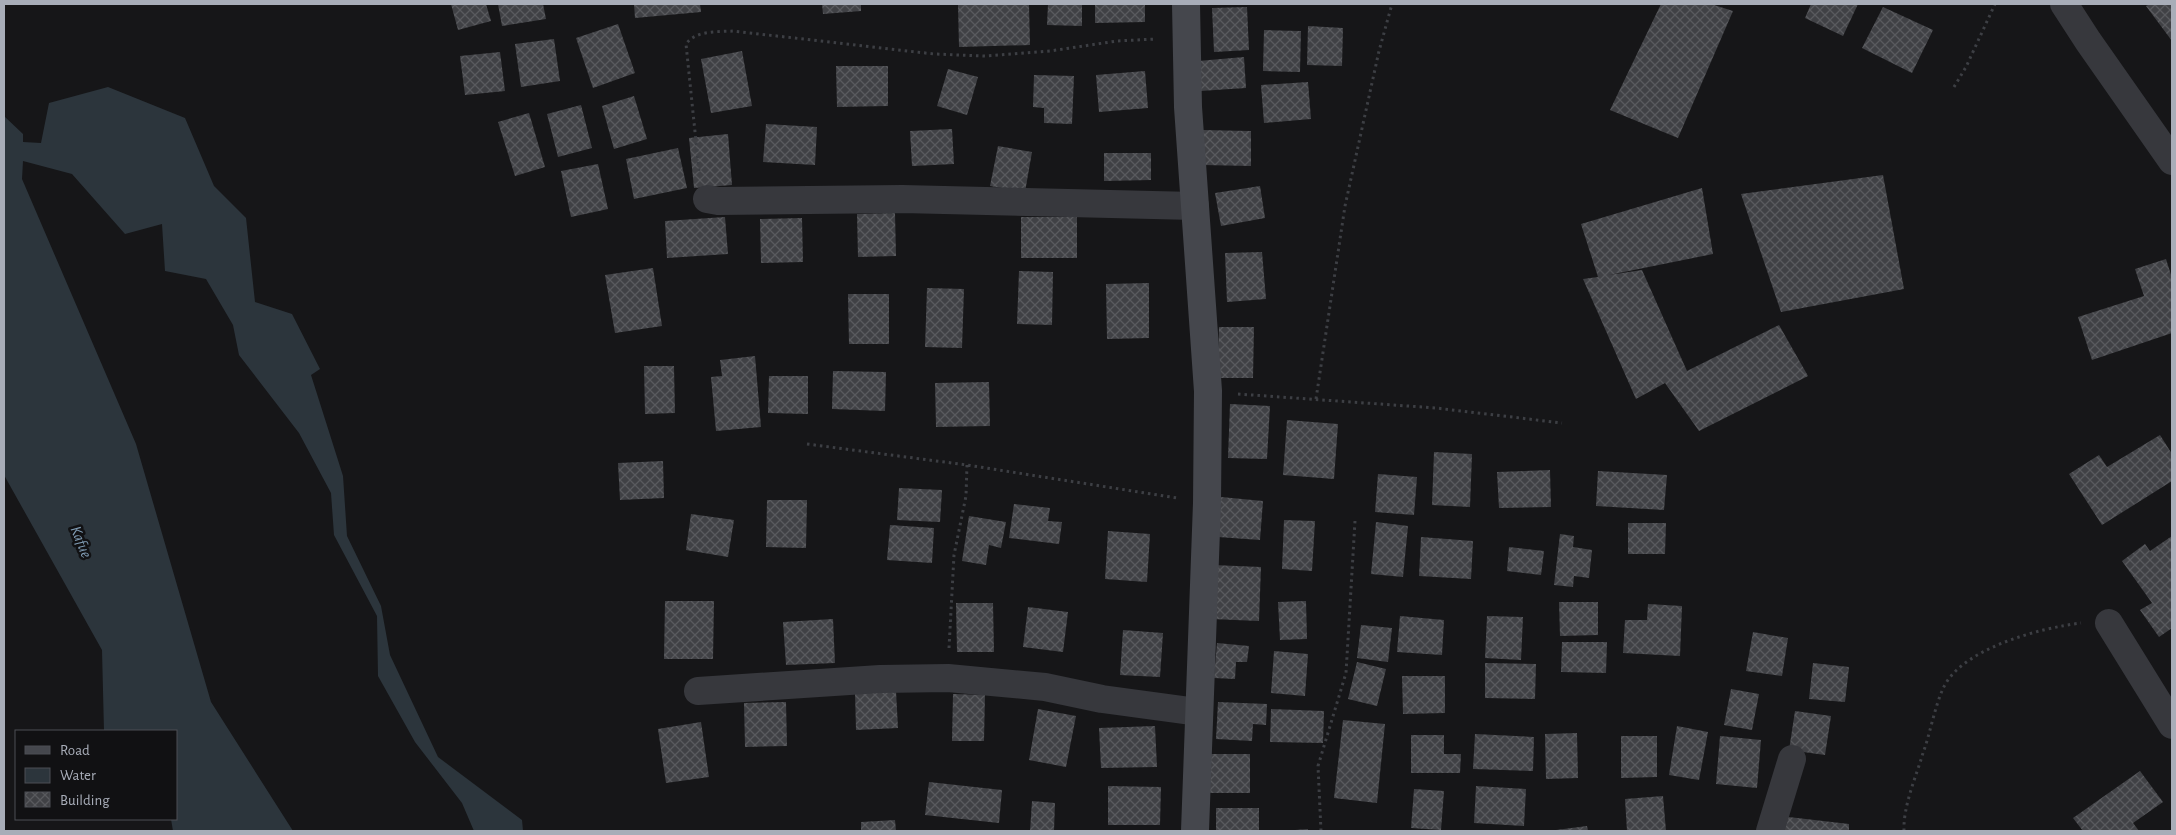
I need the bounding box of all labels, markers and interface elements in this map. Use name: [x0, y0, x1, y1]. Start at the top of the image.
water label: Kafue: [67, 524, 95, 560]
legend: [15, 730, 178, 820]
text: Road: [60, 743, 90, 758]
text: Water: [60, 768, 96, 783]
text: Building: [60, 793, 110, 808]

